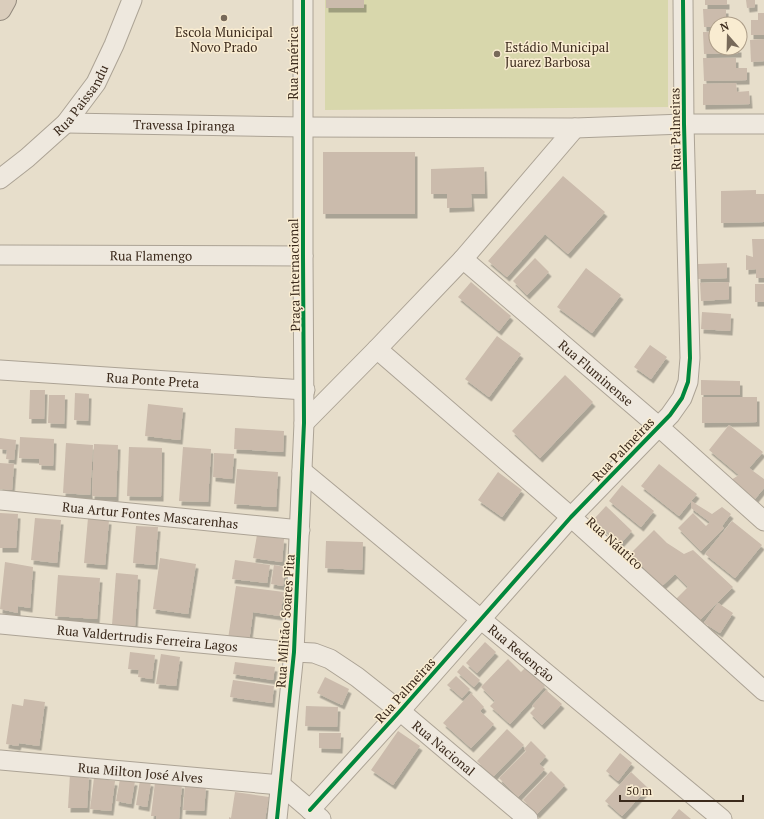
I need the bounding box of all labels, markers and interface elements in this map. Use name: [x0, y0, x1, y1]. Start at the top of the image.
marker: Escola Municipal Novo Prado: [219, 13, 229, 23]
north arrow: [708, 16, 748, 56]
text: N: [718, 18, 732, 35]
place label: Escola Municipal Novo Prado: [175, 23, 273, 56]
street label: Rua América: [284, 26, 302, 100]
place label: Estádio Municipal Juarez Barbosa: [505, 38, 609, 71]
marker: Estádio Municipal Juarez Barbosa: [492, 49, 502, 59]
street label: Rua Paissandu: [49, 61, 113, 139]
street label: Rua Palmeiras: [665, 88, 685, 170]
street label: Travessa Ipiranga: [133, 115, 235, 135]
street label: Praça Internacional: [284, 218, 304, 332]
street label: Rua Flamengo: [110, 246, 192, 265]
street label: Rua Fluminense: [555, 336, 637, 410]
street label: Rua Ponte Preta: [106, 368, 200, 392]
street label: Rua Palmeiras: [588, 413, 658, 485]
street label: Rua Artur Fontes Mascarenhas: [61, 497, 239, 533]
street label: Rua Náutico: [583, 513, 647, 573]
street label: Rua Militão Soares Pita: [271, 553, 299, 689]
street label: Rua Valdertrudis Ferreira Lagos: [56, 620, 239, 656]
street label: Rua Redenção: [484, 620, 559, 686]
street label: Rua Palmeiras: [371, 653, 439, 727]
street label: Rua Nacional: [409, 716, 479, 780]
street label: Rua Milton José Alves: [77, 758, 204, 787]
scale bar: [620, 777, 743, 803]
text: 50 m: [626, 783, 653, 798]

